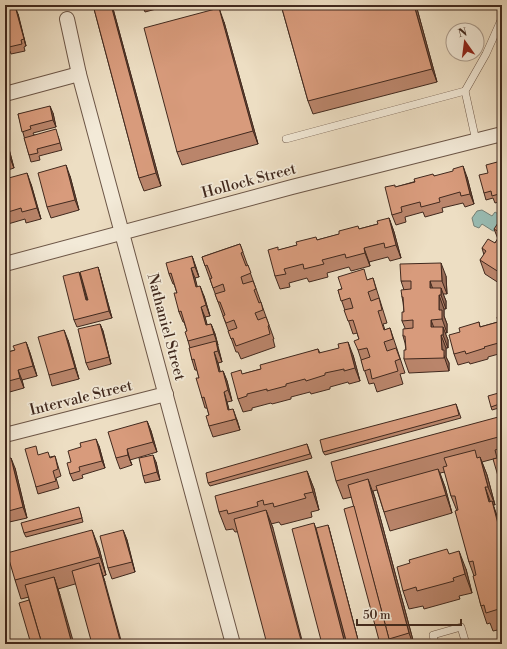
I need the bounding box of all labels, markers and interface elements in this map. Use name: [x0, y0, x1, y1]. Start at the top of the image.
north arrow: [445, 22, 485, 62]
text: N: [457, 25, 469, 41]
street label: Hollock Street: [200, 159, 299, 203]
street label: Nathaniel Street: [143, 271, 190, 383]
street label: Intervale Street: [28, 376, 135, 420]
scale bar: [357, 601, 461, 627]
text: 50 m: [363, 608, 391, 623]

